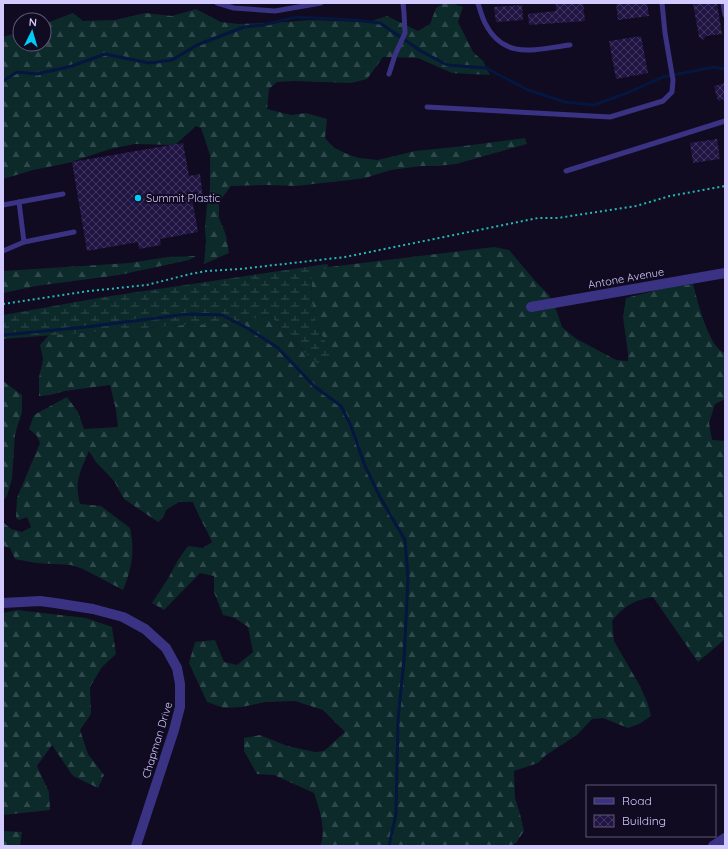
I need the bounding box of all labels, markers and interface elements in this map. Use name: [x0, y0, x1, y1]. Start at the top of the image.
north arrow: [12, 12, 52, 52]
text: N: [28, 15, 38, 29]
place label: Summit Plastic: [146, 191, 221, 205]
marker: Summit Plastic: [133, 193, 143, 203]
street label: Antone Avenue: [587, 264, 665, 292]
street label: Chapman Drive: [139, 700, 175, 780]
legend: [586, 785, 716, 837]
text: Road: [622, 793, 652, 808]
text: Building: [622, 813, 666, 828]

